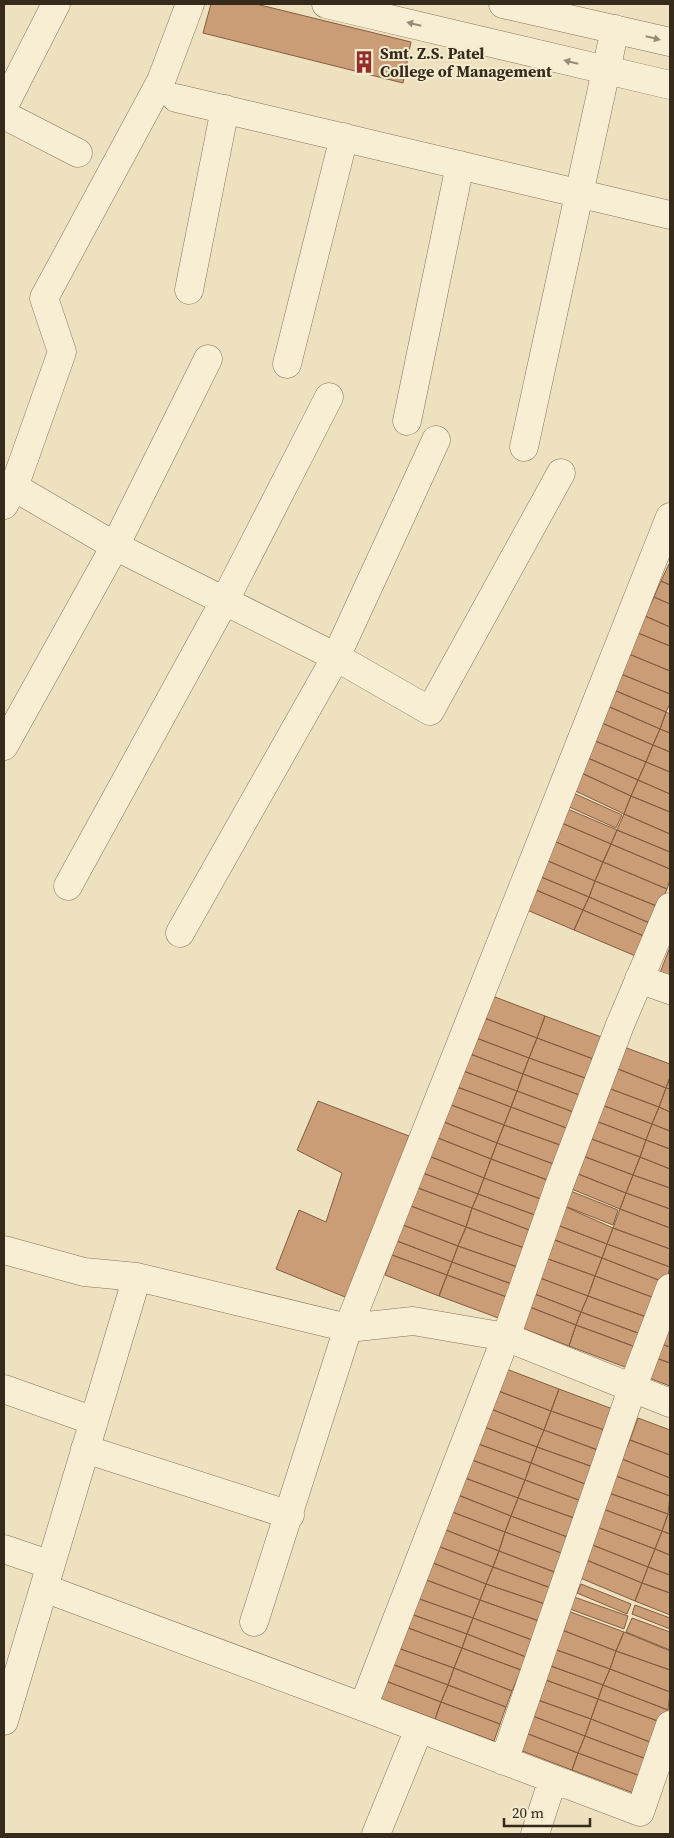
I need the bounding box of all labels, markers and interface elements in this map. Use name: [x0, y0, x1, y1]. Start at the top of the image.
one-way arrow: [406, 20, 421, 28]
one-way arrow: [646, 34, 661, 42]
place label: Smt. Z.S. Patel College of Management: [380, 42, 552, 82]
building icon: Smt. Z.S. Patel College of Management: [351, 49, 377, 75]
one-way arrow: [564, 58, 579, 66]
scale bar: [504, 1796, 590, 1828]
text: 20 m: [512, 1802, 544, 1823]

